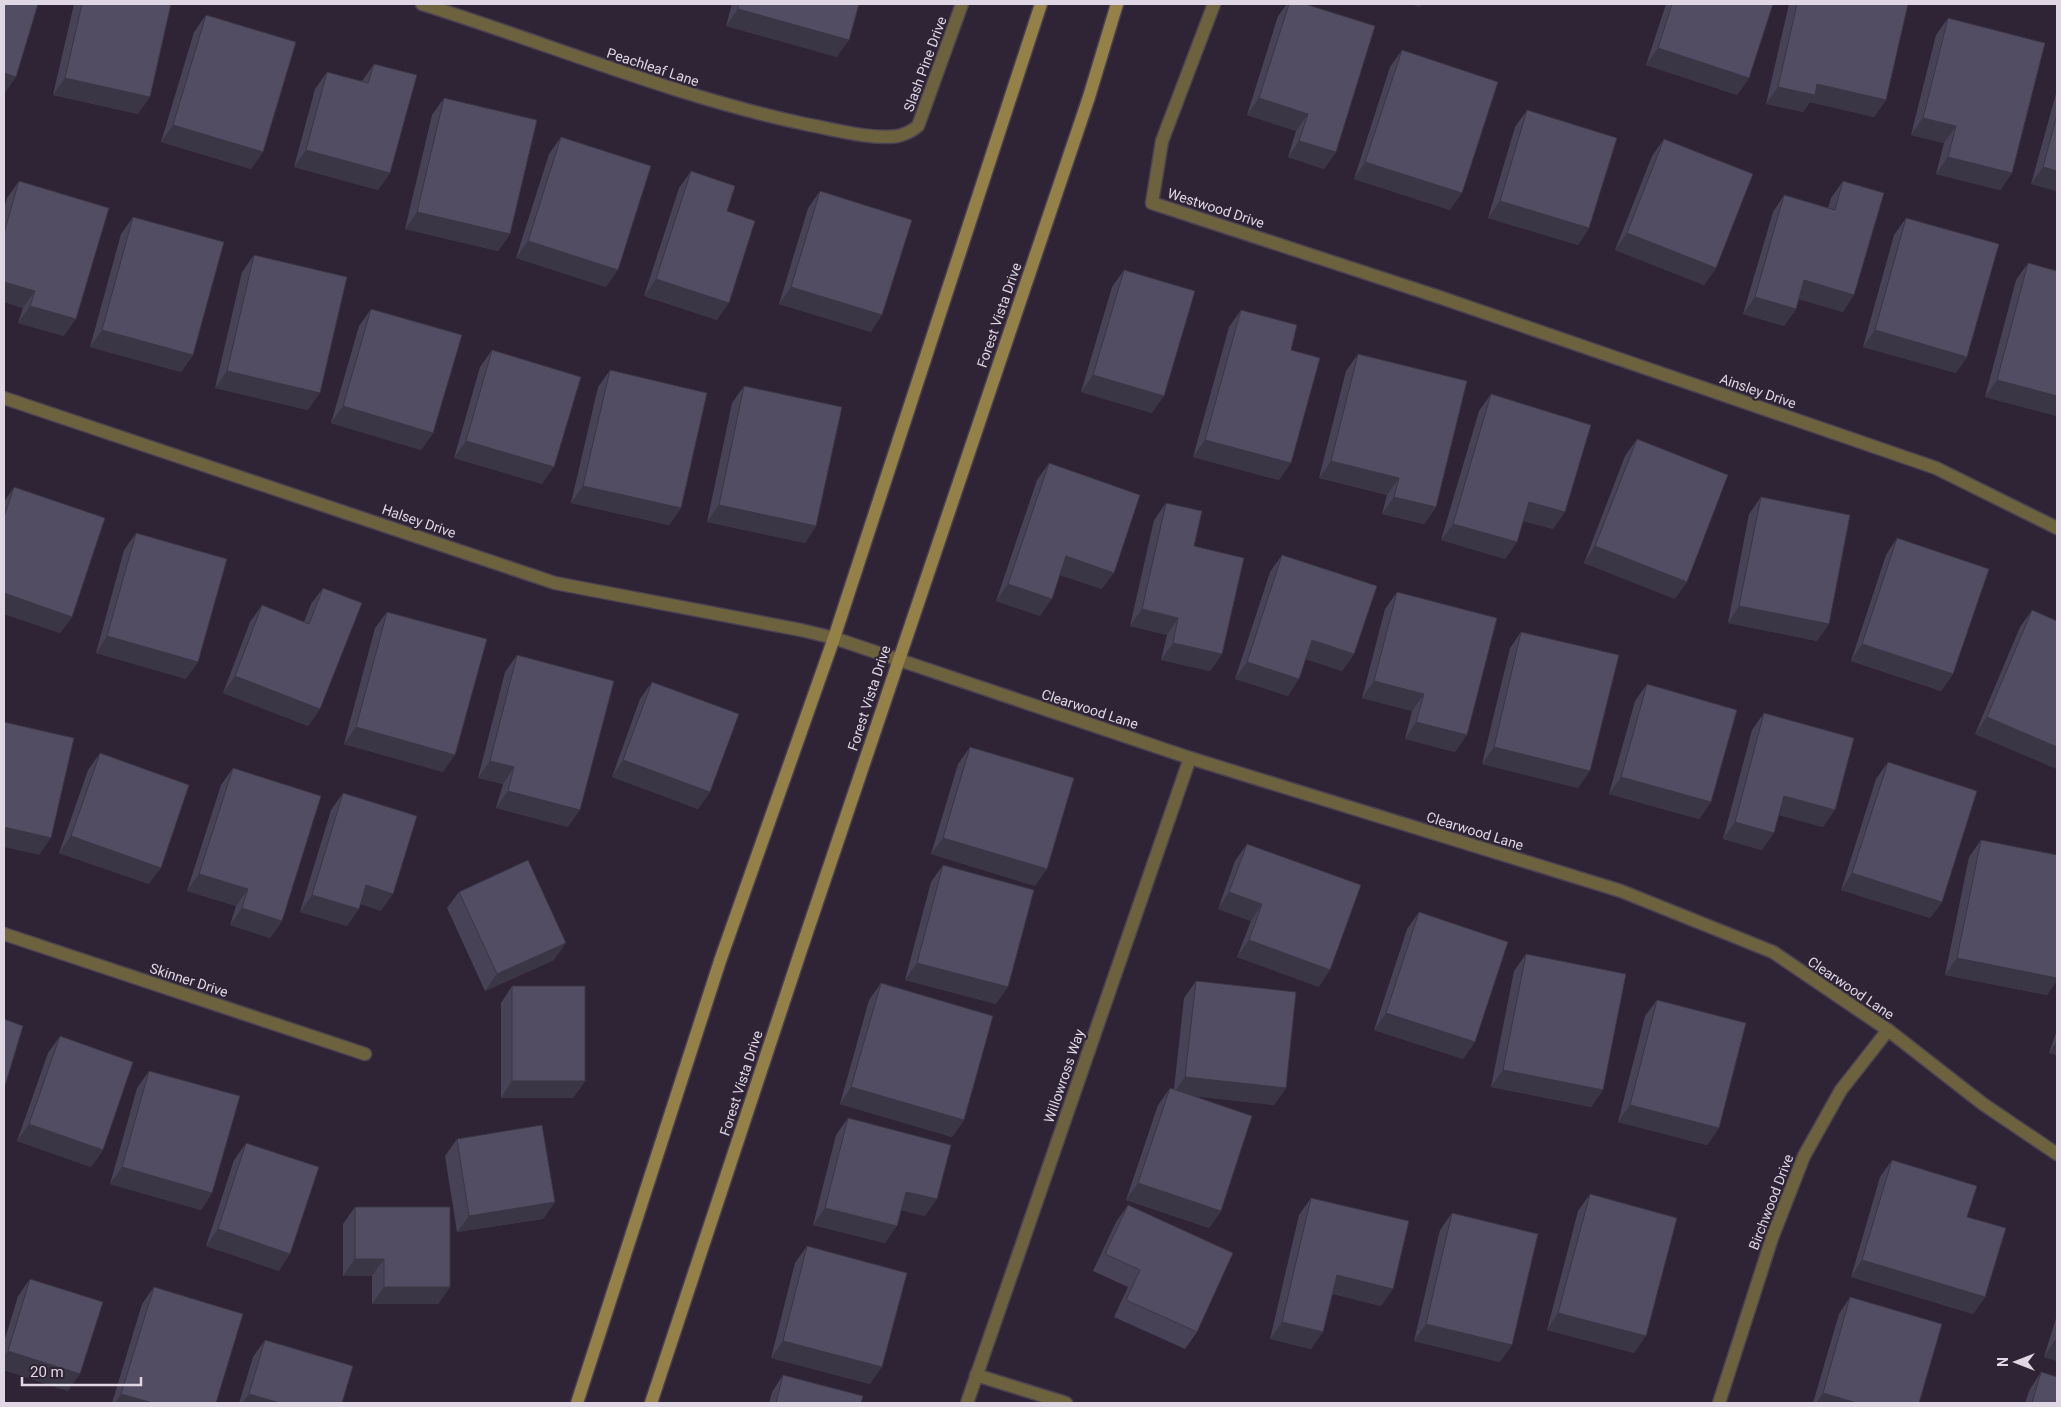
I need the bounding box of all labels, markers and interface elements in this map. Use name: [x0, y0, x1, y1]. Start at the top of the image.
street label: Slash Pine Drive: [900, 14, 950, 114]
street label: Peachleaf Lane: [605, 45, 701, 89]
street label: Westwood Drive: [1166, 185, 1266, 231]
street label: Forest Vista Drive: [974, 261, 1024, 369]
street label: Ainsley Drive: [1718, 370, 1798, 412]
street label: Halsey Drive: [380, 501, 458, 541]
street label: Forest Vista Drive: [844, 643, 894, 753]
street label: Clearwood Lane: [1040, 686, 1140, 732]
street label: Clearwood Lane: [1425, 809, 1525, 853]
street label: Clearwood Lane: [1805, 953, 1897, 1023]
street label: Skinner Drive: [148, 960, 230, 1000]
street label: Willowross Way: [1040, 1027, 1088, 1125]
street label: Forest Vista Drive: [716, 1028, 766, 1138]
street label: Birchwood Drive: [1745, 1152, 1797, 1252]
north arrow: [1991, 1337, 2041, 1387]
scale bar: [22, 1354, 141, 1386]
text: N: [1995, 1357, 2011, 1367]
text: 20 m: [30, 1363, 64, 1381]

